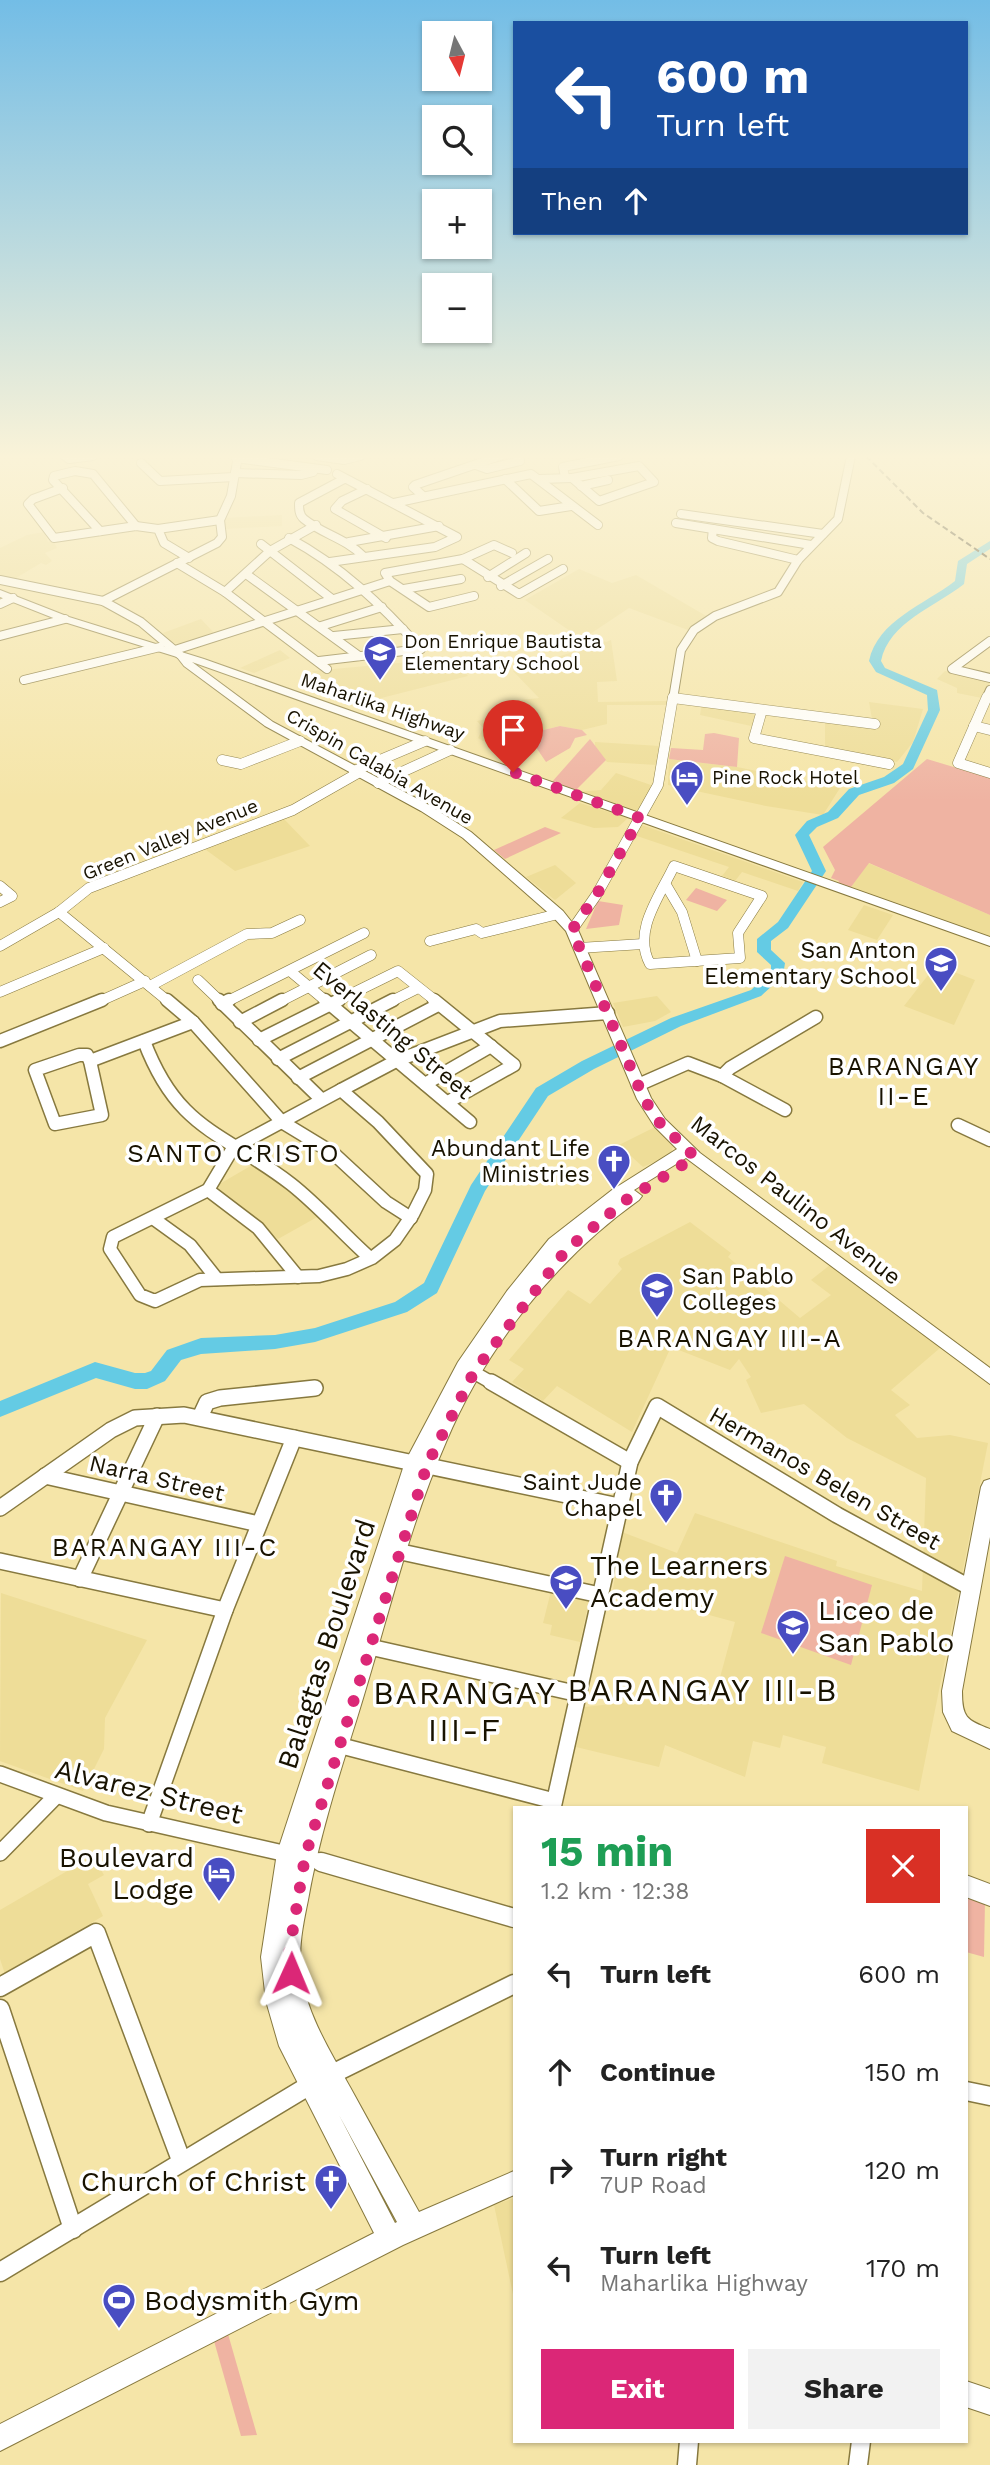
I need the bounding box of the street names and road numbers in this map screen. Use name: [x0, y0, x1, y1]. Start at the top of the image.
street label: Maharlika Highway: [298, 668, 468, 745]
street label: Crispin Calabia Avenue: [282, 704, 477, 829]
street label: Green Valley Avenue: [79, 794, 261, 885]
street label: Everlasting Street: [307, 956, 478, 1105]
street label: Marcos Paulino Avenue: [685, 1110, 906, 1291]
street label: Hermanos Belen Street: [704, 1401, 945, 1556]
street label: Narra Street: [87, 1450, 227, 1507]
street label: Balagtas Boulevard: [271, 1515, 382, 1773]
street label: Alvarez Street: [52, 1752, 246, 1831]

